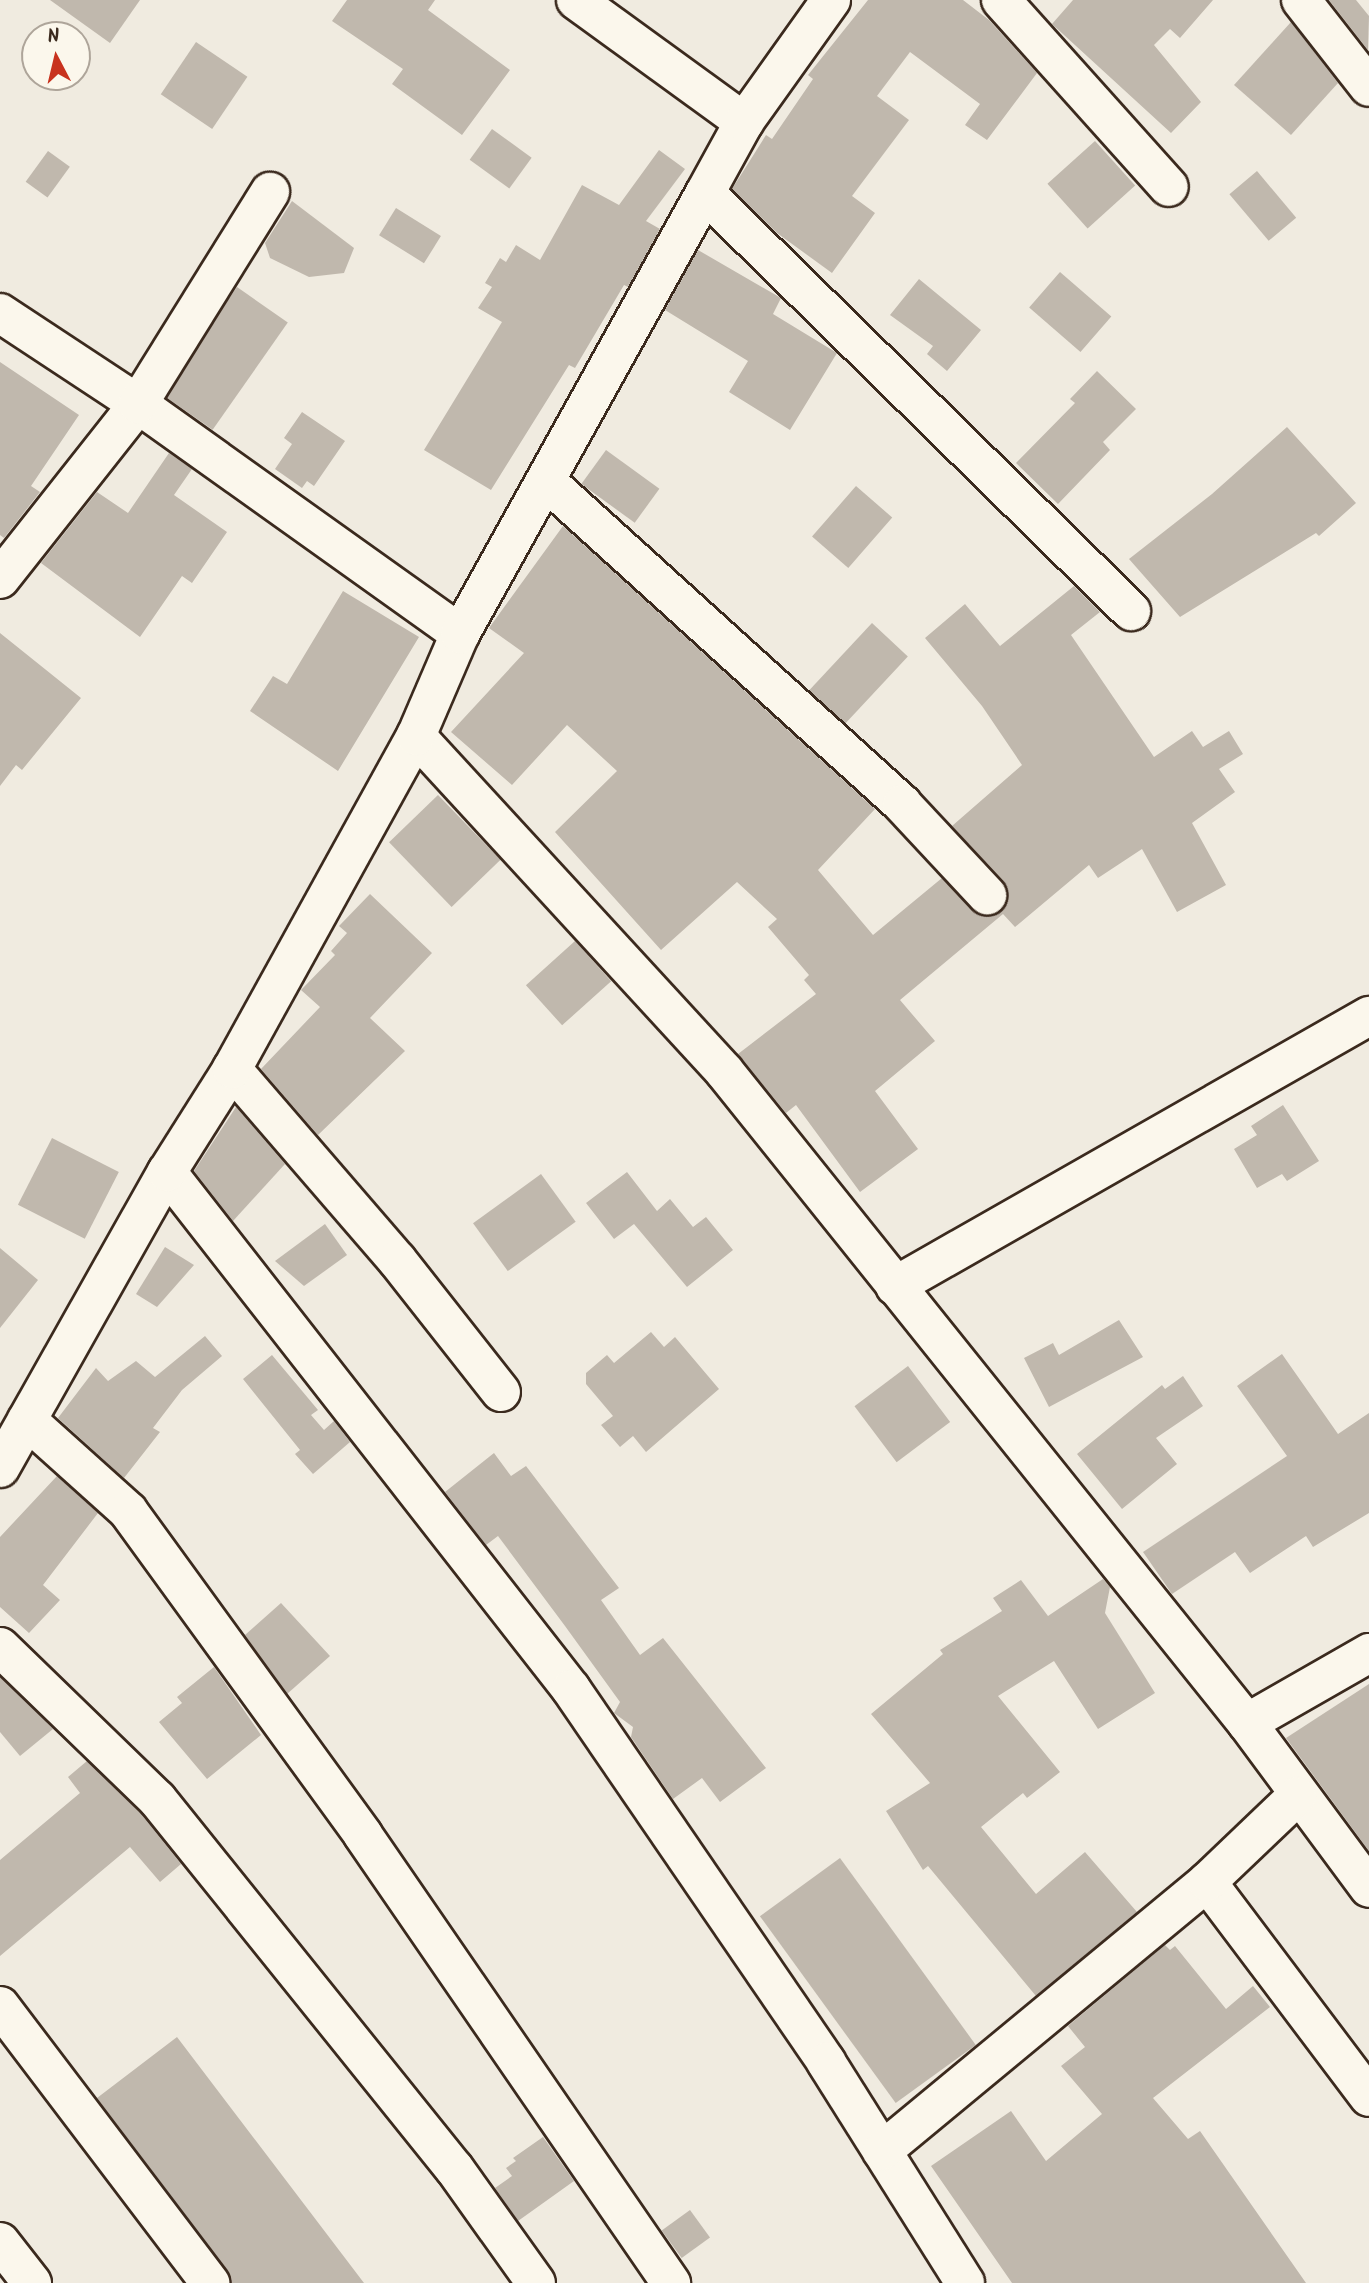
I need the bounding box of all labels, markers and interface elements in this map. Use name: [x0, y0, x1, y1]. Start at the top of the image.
north arrow: [21, 21, 91, 91]
text: N: [46, 22, 61, 53]

